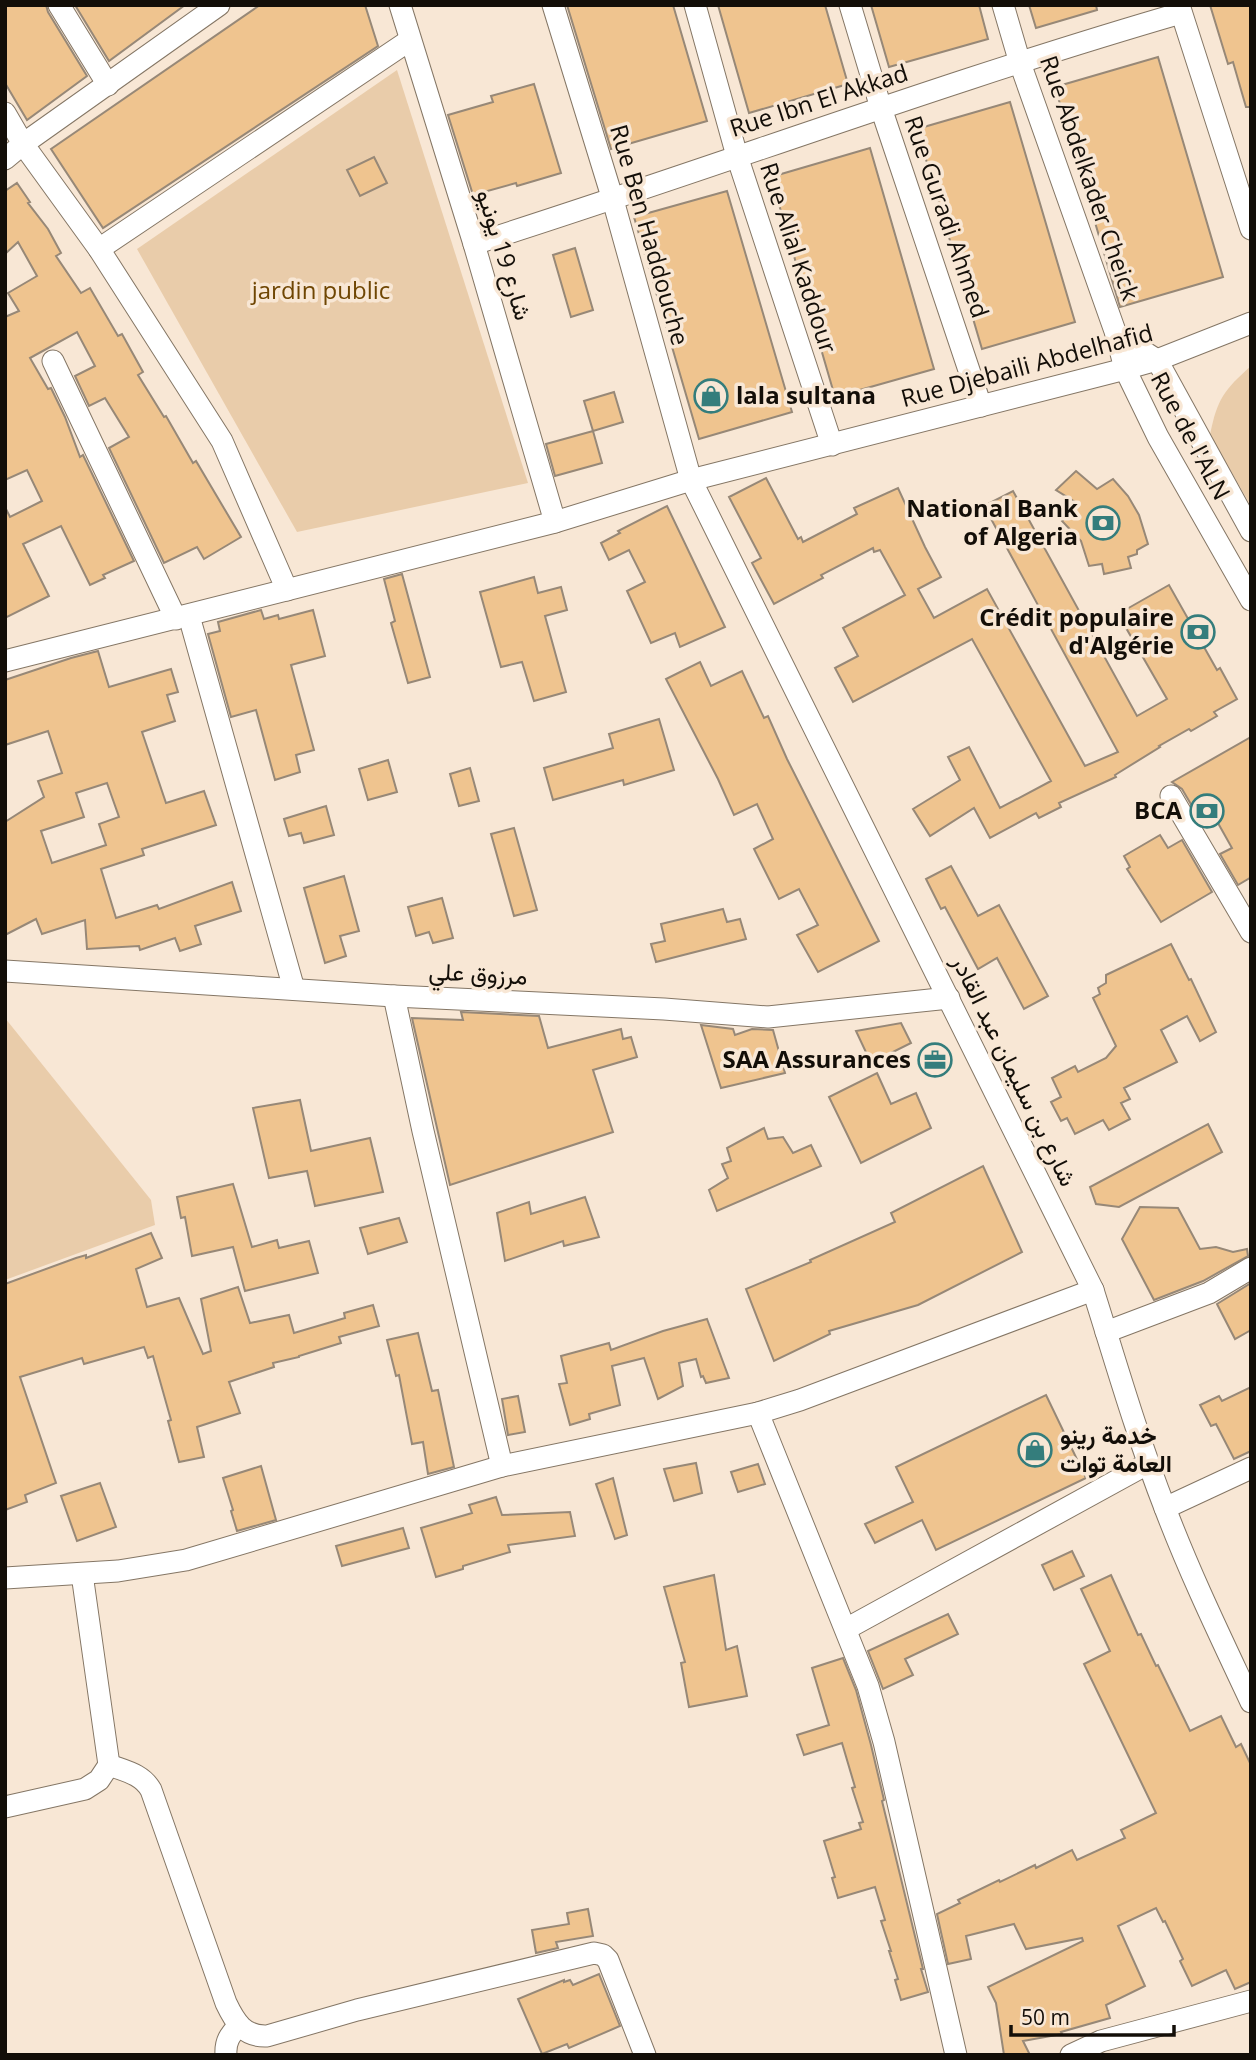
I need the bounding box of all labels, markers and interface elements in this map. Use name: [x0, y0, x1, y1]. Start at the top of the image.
street label: Rue Abdelkader Cheick: [1033, 51, 1148, 305]
street label: Rue Ibn El Akkad: [725, 55, 912, 144]
street label: Rue Guradi Ahmed: [897, 111, 997, 322]
street label: Rue Ben Haddouche: [603, 120, 698, 349]
street label: Rue Alial Kaddour: [753, 158, 846, 357]
street label: شارع 19 يونيو: [469, 185, 541, 324]
park label: jardin public: [250, 273, 390, 306]
street label: Rue Djebaili Abdelhafid: [897, 315, 1156, 414]
street label: Rue de l'ALN: [1144, 365, 1239, 505]
shop icon: lala sultana: [692, 377, 730, 415]
place label: lala sultana: [736, 378, 876, 411]
place label: National Bank of Algeria: [906, 491, 1078, 552]
bank icon: National Bank of Algeria: [1084, 504, 1122, 542]
place label: Crédit populaire d'Algérie: [979, 600, 1174, 661]
bank icon: Crédit populaire d'Algérie: [1179, 613, 1217, 651]
bank icon: BCA: [1188, 792, 1226, 830]
place label: BCA: [1134, 793, 1182, 826]
street label: شارع بن سليمان عبد القادر: [944, 948, 1086, 1192]
street label: مرزوق علي: [428, 953, 528, 996]
office icon: SAA Assurances: [916, 1041, 954, 1079]
place label: SAA Assurances: [723, 1042, 911, 1075]
place label: خدمة رينو العامة توات: [1060, 1418, 1172, 1479]
shop icon: خدمة رينو العامة توات: [1016, 1431, 1054, 1469]
scale bar: [1011, 1994, 1174, 2038]
text: 50 m: [1021, 2003, 1070, 2031]

